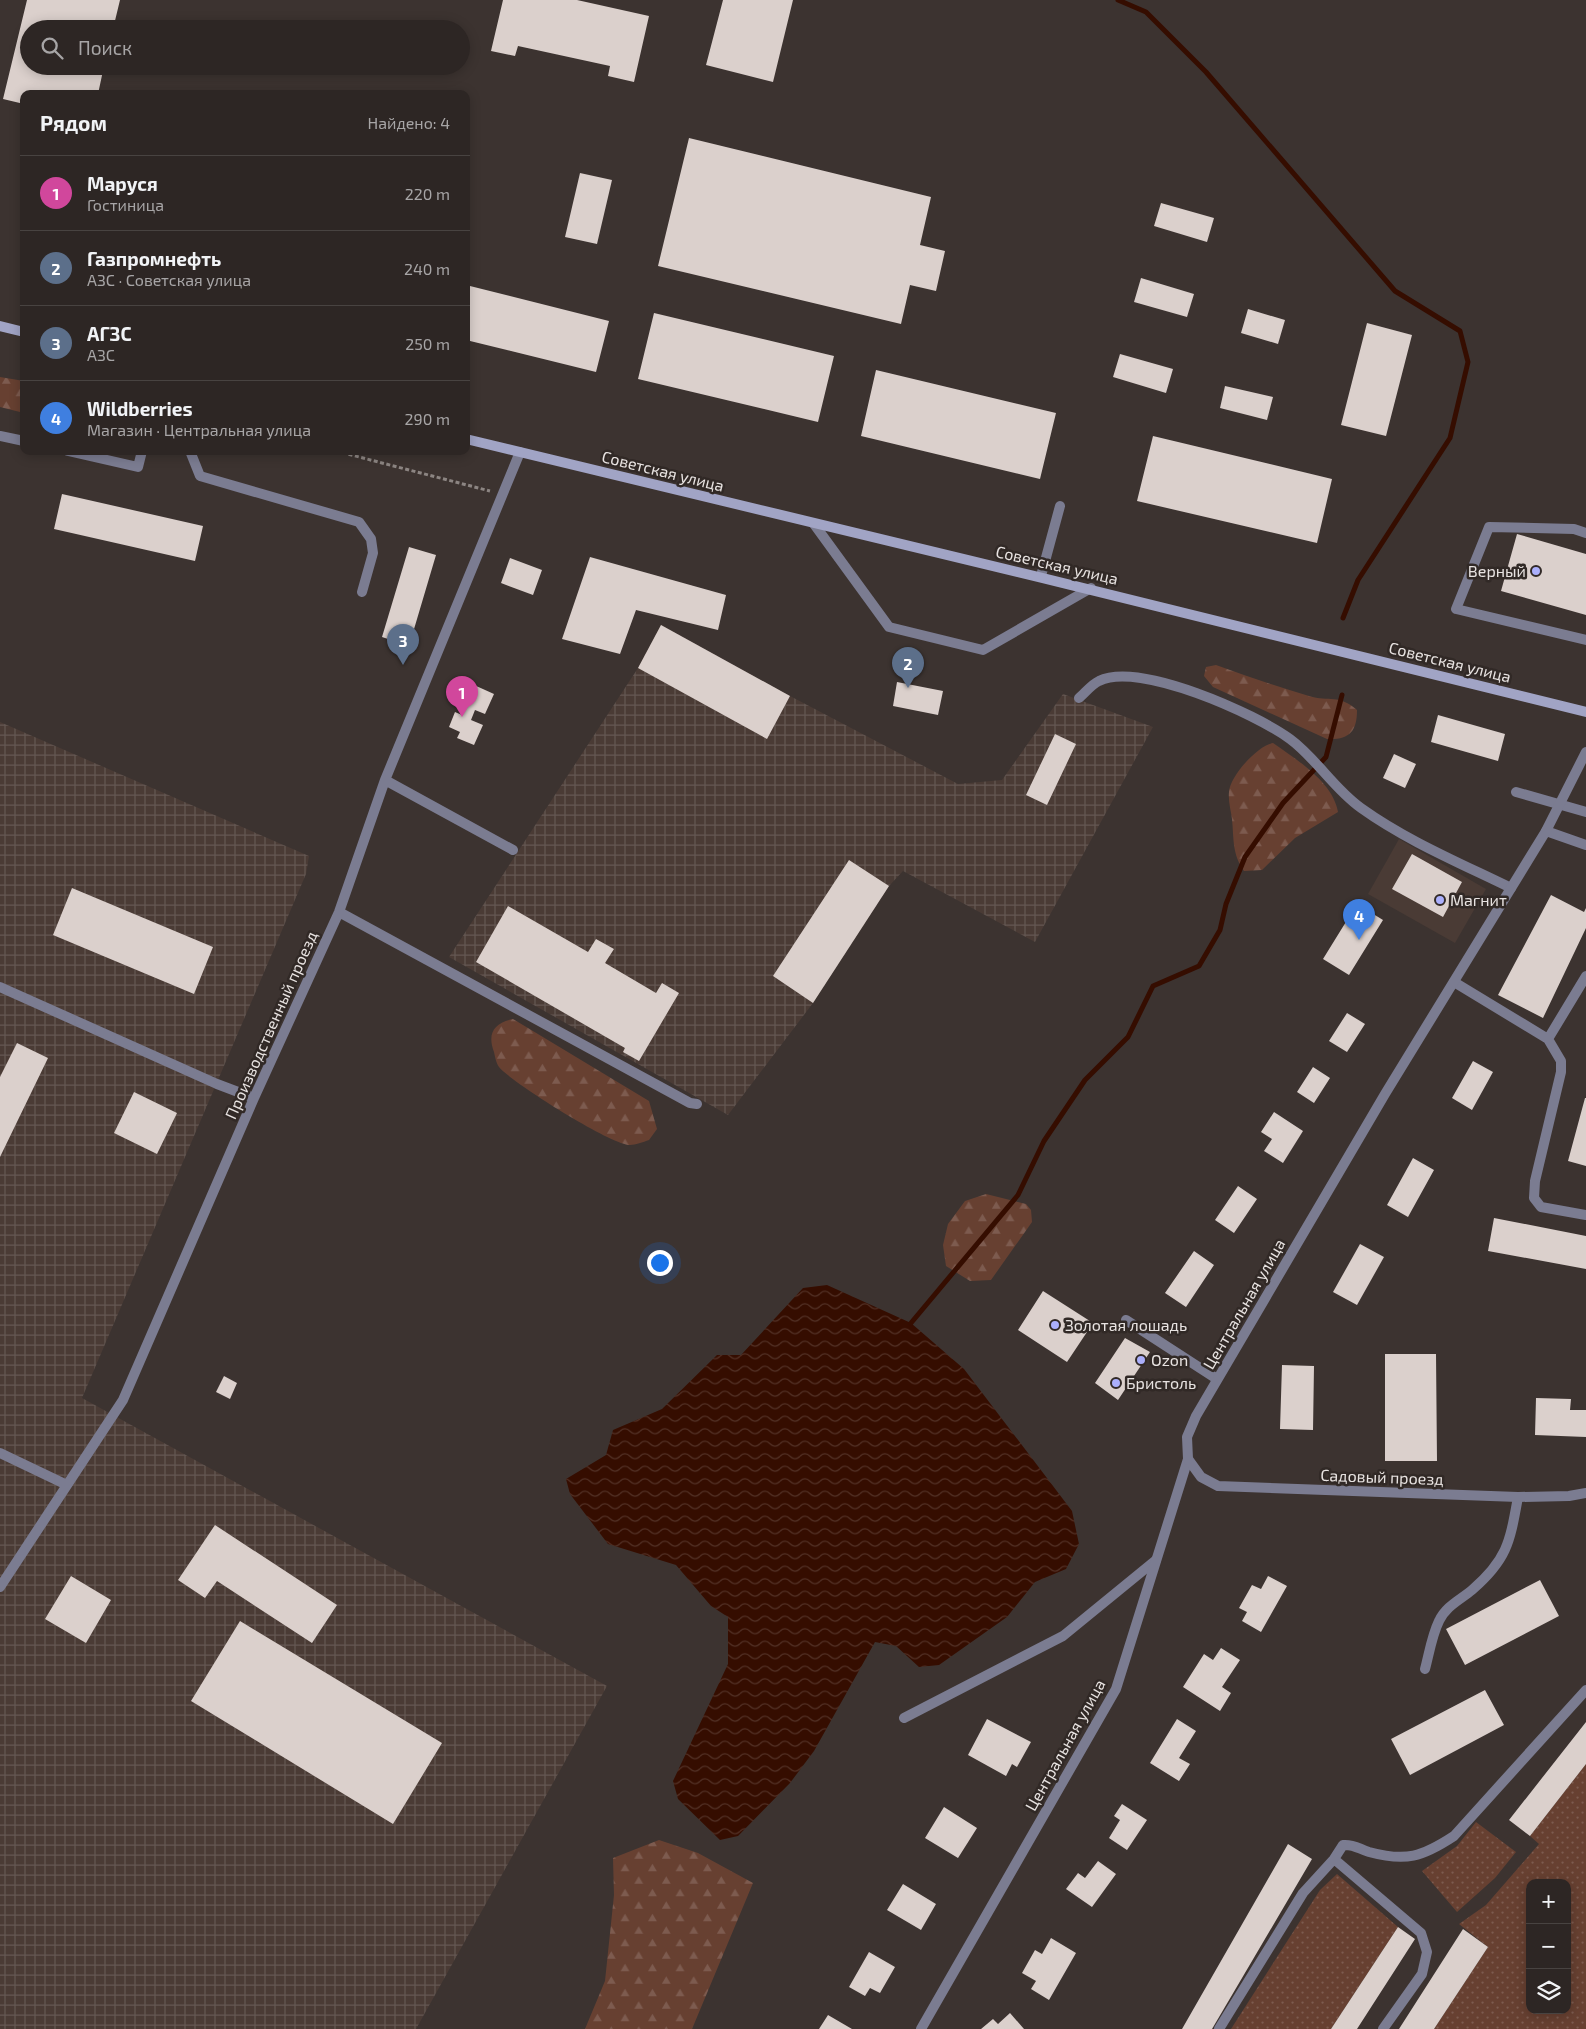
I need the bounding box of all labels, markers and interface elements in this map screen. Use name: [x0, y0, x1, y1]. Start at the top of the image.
search box: [20, 20, 470, 75]
icon: search: [38, 34, 66, 62]
text: Поиск: [78, 36, 132, 59]
text: Рядом: [40, 110, 107, 135]
text: Найдено: 4: [367, 113, 450, 132]
text: Маруся: [87, 172, 158, 195]
text: 1: [53, 184, 59, 203]
text: 220 m: [405, 184, 450, 203]
text: Гостиница: [87, 195, 164, 214]
text: Газпромнефть: [87, 247, 221, 270]
text: 2: [51, 259, 61, 278]
text: 240 m: [404, 259, 450, 278]
text: АЗС · Советская улица: [87, 270, 251, 289]
text: АГЗС: [87, 322, 132, 345]
text: 3: [51, 334, 61, 353]
text: 250 m: [405, 334, 450, 353]
text: АЗС: [87, 345, 115, 364]
text: Wildberries: [87, 397, 193, 420]
text: 4: [51, 409, 61, 428]
text: 290 m: [405, 409, 450, 428]
text: Магазин · Центральная улица: [87, 420, 311, 439]
street label: Советская улица: [600, 446, 726, 496]
street label: Советская улица: [994, 541, 1120, 589]
place label: Верный: [1468, 561, 1526, 580]
marker: Верный: [1530, 565, 1542, 577]
pin: 3: [387, 624, 419, 665]
street label: Советская улица: [1387, 637, 1513, 687]
pin: 2: [892, 647, 924, 688]
pin: 1: [446, 676, 478, 717]
place label: Магнит: [1450, 890, 1507, 909]
marker: Магнит: [1434, 894, 1446, 906]
pin: 4: [1343, 899, 1375, 940]
street label: Производственный проезд: [220, 928, 321, 1122]
street label: Центральная улица: [1198, 1235, 1290, 1373]
your location: [647, 1250, 673, 1276]
place label: Золотая лошадь: [1065, 1315, 1187, 1334]
marker: Золотая лошадь: [1049, 1319, 1061, 1331]
place label: Ozon: [1151, 1350, 1188, 1369]
marker: Ozon: [1135, 1354, 1147, 1366]
place label: Бристоль: [1126, 1373, 1196, 1392]
marker: Бристоль: [1110, 1377, 1122, 1389]
street label: Садовый проезд: [1320, 1465, 1444, 1488]
street label: Центральная улица: [1021, 1676, 1109, 1814]
map controls: [1526, 1879, 1571, 2014]
button: +: [1526, 1879, 1571, 1924]
button: −: [1526, 1924, 1571, 1969]
button: layers: [1526, 1969, 1571, 2014]

